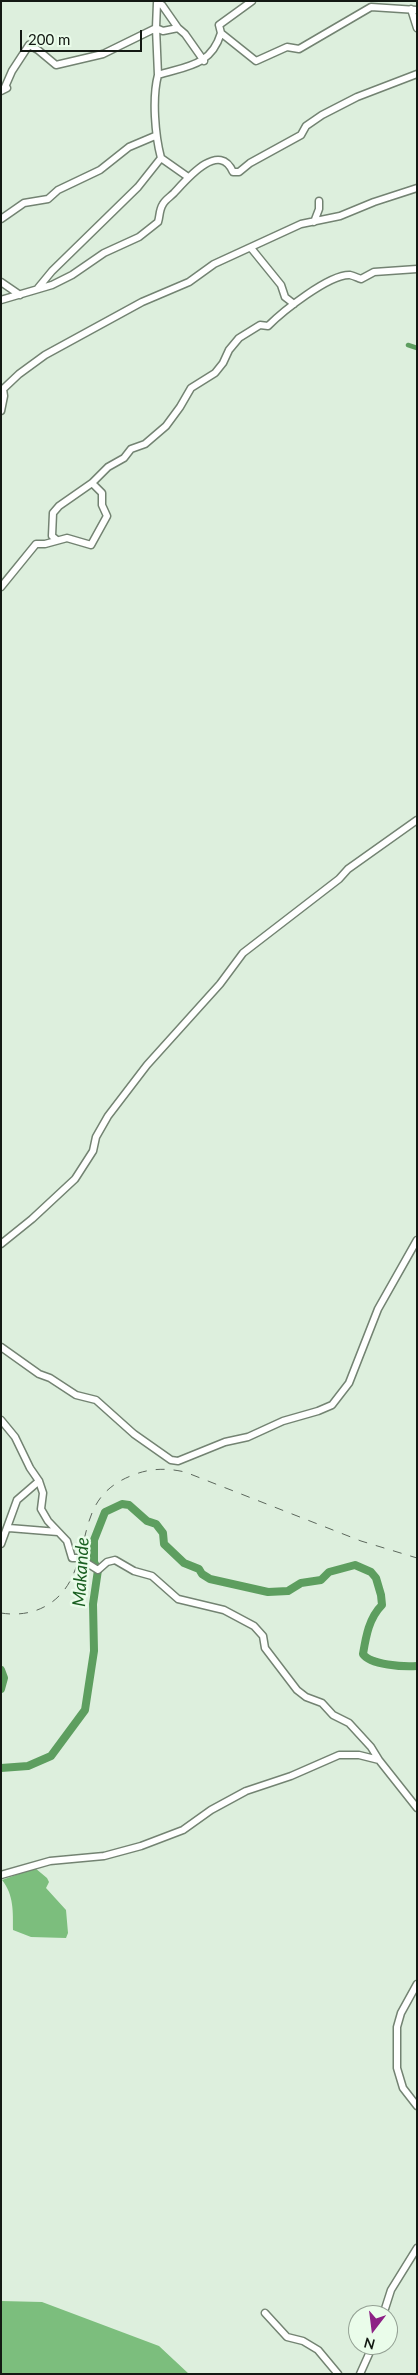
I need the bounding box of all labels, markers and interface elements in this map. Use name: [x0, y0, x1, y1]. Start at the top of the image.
scale bar: [22, 20, 145, 52]
text: 200 m: [28, 30, 70, 48]
water label: Makande: [68, 1537, 94, 1607]
north arrow: [348, 2305, 398, 2355]
text: N: [362, 2334, 377, 2354]

